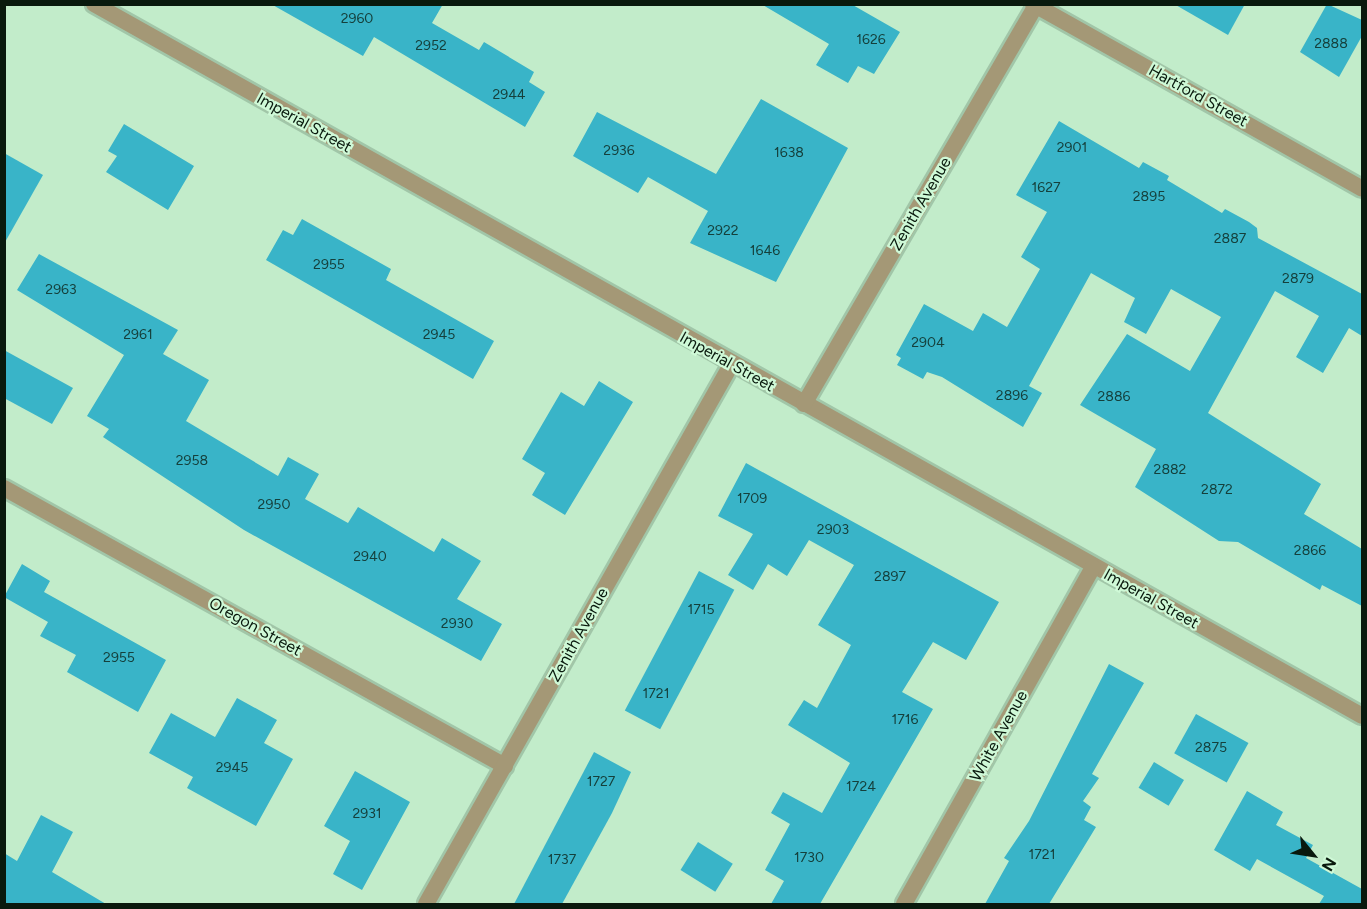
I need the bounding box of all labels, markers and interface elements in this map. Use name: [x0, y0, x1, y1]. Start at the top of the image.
house number: 2960: [341, 11, 373, 27]
house number: 1626: [856, 32, 886, 48]
house number: 2888: [1314, 36, 1348, 52]
house number: 2952: [415, 38, 447, 54]
street label: Hartford Street: [1145, 61, 1251, 131]
house number: 2944: [492, 87, 526, 103]
street label: Imperial Street: [253, 89, 355, 157]
house number: 2901: [1057, 140, 1087, 156]
house number: 2936: [603, 143, 635, 159]
house number: 1638: [774, 145, 804, 161]
street label: Zenith Avenue: [887, 154, 955, 254]
house number: 1627: [1031, 180, 1061, 196]
house number: 2895: [1133, 189, 1165, 205]
house number: 2922: [707, 223, 739, 239]
house number: 2887: [1214, 231, 1246, 247]
house number: 1646: [750, 243, 780, 259]
house number: 2955: [313, 257, 345, 273]
house number: 2879: [1282, 271, 1314, 287]
house number: 2963: [45, 282, 77, 298]
house number: 2961: [123, 327, 153, 343]
house number: 2945: [423, 327, 455, 343]
street label: Imperial Street: [676, 328, 778, 396]
house number: 2904: [911, 335, 945, 351]
house number: 2896: [996, 388, 1028, 404]
house number: 2886: [1098, 389, 1130, 405]
house number: 2958: [176, 453, 208, 469]
house number: 2882: [1154, 462, 1186, 478]
house number: 2872: [1201, 482, 1233, 498]
house number: 1709: [737, 491, 767, 507]
house number: 2950: [258, 497, 290, 513]
house number: 2903: [817, 522, 849, 538]
house number: 2866: [1294, 543, 1326, 559]
house number: 2940: [353, 549, 387, 565]
street label: Imperial Street: [1100, 565, 1202, 633]
house number: 2897: [874, 569, 906, 585]
street label: Zenith Avenue: [545, 585, 613, 685]
street label: Oregon Street: [205, 594, 305, 660]
house number: 1715: [687, 602, 715, 618]
house number: 2930: [441, 616, 473, 632]
house number: 2955: [103, 650, 135, 666]
house number: 1721: [643, 686, 669, 702]
street label: White Avenue: [966, 687, 1032, 785]
house number: 1716: [891, 712, 919, 728]
house number: 2875: [1195, 740, 1227, 756]
house number: 2945: [216, 760, 248, 776]
house number: 1727: [587, 774, 615, 790]
house number: 1724: [846, 779, 876, 795]
house number: 2931: [352, 806, 382, 822]
north arrow: [1283, 825, 1343, 885]
house number: 1721: [1029, 847, 1055, 863]
house number: 1730: [794, 850, 824, 866]
house number: 1737: [548, 852, 576, 868]
text: N: [1318, 854, 1340, 874]

